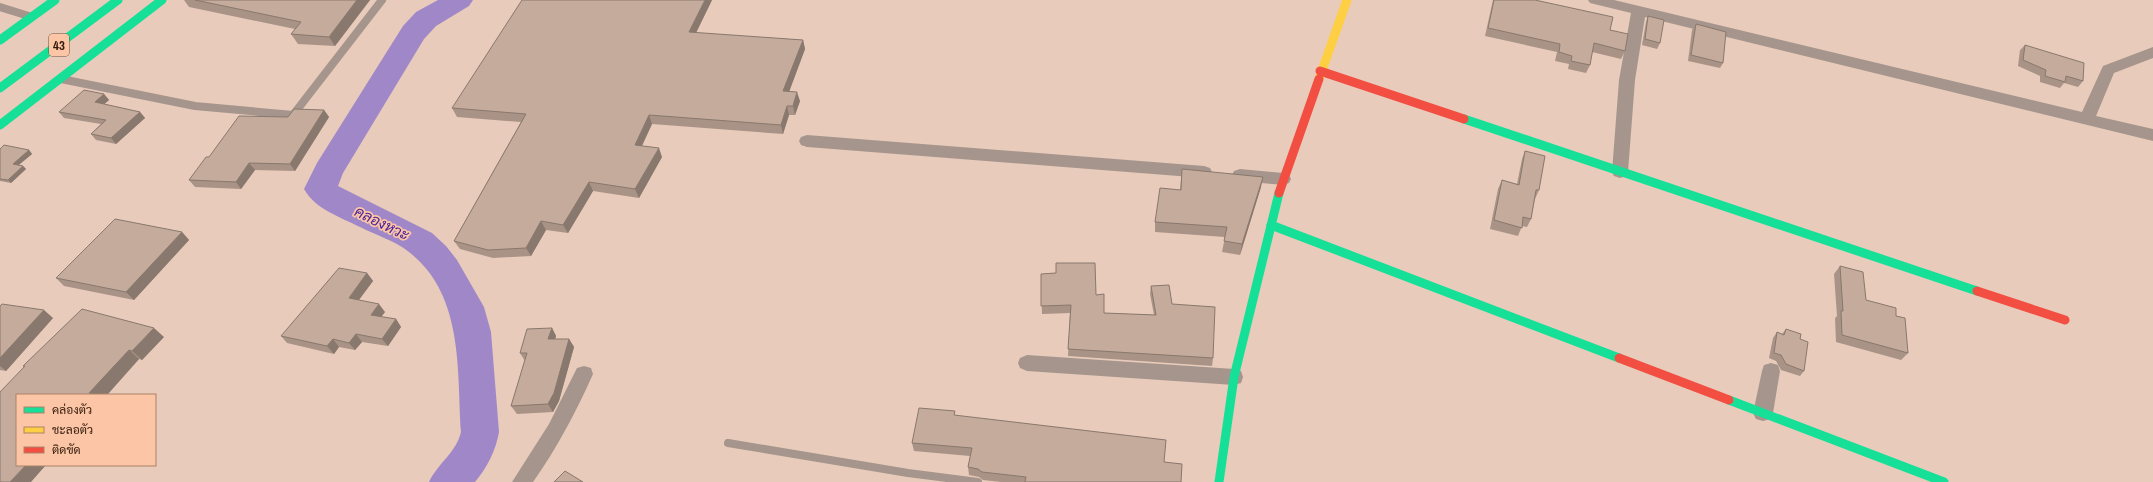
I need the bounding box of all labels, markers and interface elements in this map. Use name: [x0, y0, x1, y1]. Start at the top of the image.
road number: 43: [49, 34, 69, 56]
water label: คลองหวะ: [351, 201, 413, 245]
legend: [16, 394, 156, 466]
text: คล่องตัว: [52, 402, 92, 418]
text: ชะลอตัว: [52, 422, 93, 438]
text: ติดขัด: [52, 442, 81, 458]

